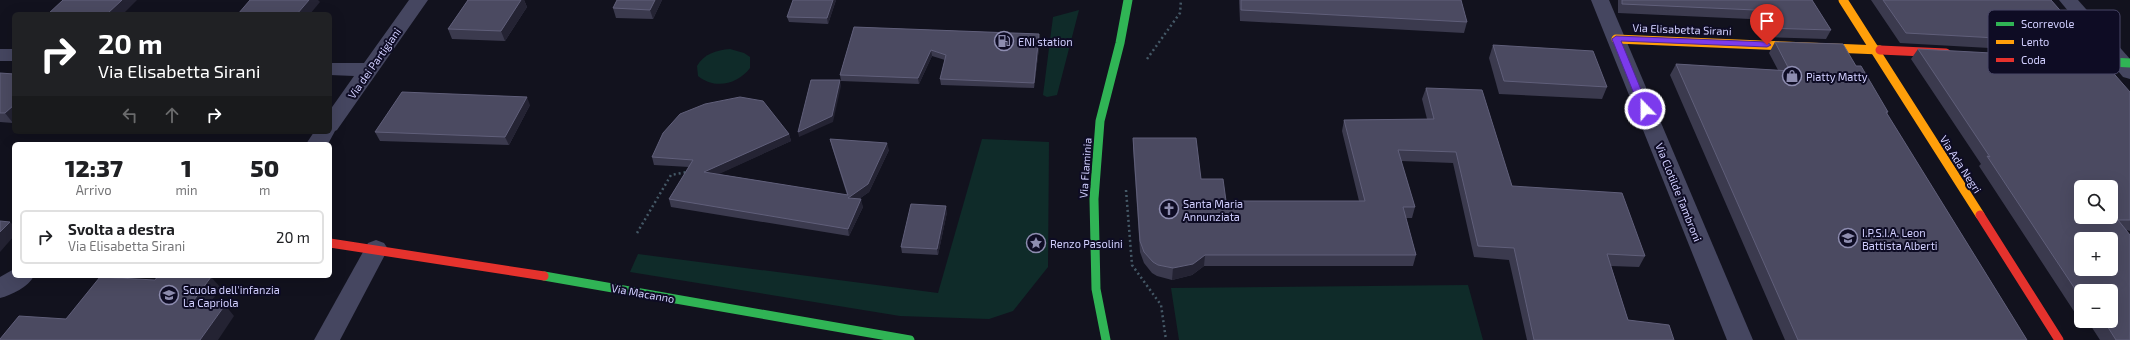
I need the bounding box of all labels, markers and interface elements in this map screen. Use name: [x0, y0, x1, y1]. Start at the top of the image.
pin: [1750, 4, 1784, 45]
icon: arrive: [1756, 10, 1778, 32]
legend: [1988, 10, 2120, 74]
text: Scorrevole: [2021, 17, 2075, 30]
street label: Via Elisabetta Sirani: [1632, 21, 1732, 37]
street label: Via dei Partigiani: [345, 25, 403, 101]
text: 20 m: [98, 26, 163, 60]
icon: right: [32, 28, 84, 80]
fuel station icon: ENI station: [993, 30, 1015, 52]
place label: ENI station: [1018, 35, 1073, 48]
text: Lento: [2021, 35, 2049, 48]
text: Coda: [2021, 53, 2046, 66]
text: Via Elisabetta Sirani: [98, 60, 260, 82]
shop icon: Piatty Matty: [1781, 65, 1803, 87]
place label: Piatty Matty: [1806, 70, 1868, 83]
position arrow: [1624, 88, 1666, 130]
icon: left: [119, 104, 141, 126]
icon: ahead: [161, 104, 183, 126]
icon: right: [203, 104, 225, 126]
street label: Via Ada Negri: [1938, 133, 1984, 195]
street label: Via Flaminia: [1076, 137, 1094, 199]
street label: Via Clotilde Tambroni: [1653, 141, 1705, 243]
text: 12:37: [65, 153, 123, 182]
text: 1: [181, 153, 192, 182]
text: 50: [250, 153, 279, 182]
map controls: [2074, 180, 2118, 328]
button: search: [2074, 180, 2118, 224]
text: Arrivo: [76, 182, 112, 198]
text: min: [175, 182, 198, 198]
text: m: [259, 182, 270, 198]
place label: Santa Maria Annunziata: [1183, 197, 1243, 223]
church icon: Santa Maria Annunziata: [1158, 198, 1180, 220]
text: Svolta a destra: [68, 220, 175, 238]
icon: right: [34, 226, 56, 248]
place label: I.P.S.I.A. Leon Battista Alberti: [1862, 226, 1938, 252]
school or university icon: I.P.S.I.A. Leon Battista Alberti: [1837, 227, 1859, 249]
text: 20 m: [276, 228, 310, 246]
place icon: Renzo Pasolini: [1025, 232, 1047, 254]
button: +: [2074, 232, 2118, 276]
place label: Renzo Pasolini: [1050, 237, 1123, 250]
text: Via Elisabetta Sirani: [68, 238, 185, 254]
street label: Via Macanno: [610, 281, 676, 305]
place label: Scuola dell'infanzia La Capriola: [183, 283, 280, 309]
school or university icon: Scuola dell'infanzia La Capriola: [158, 284, 180, 306]
button: −: [2074, 284, 2118, 328]

